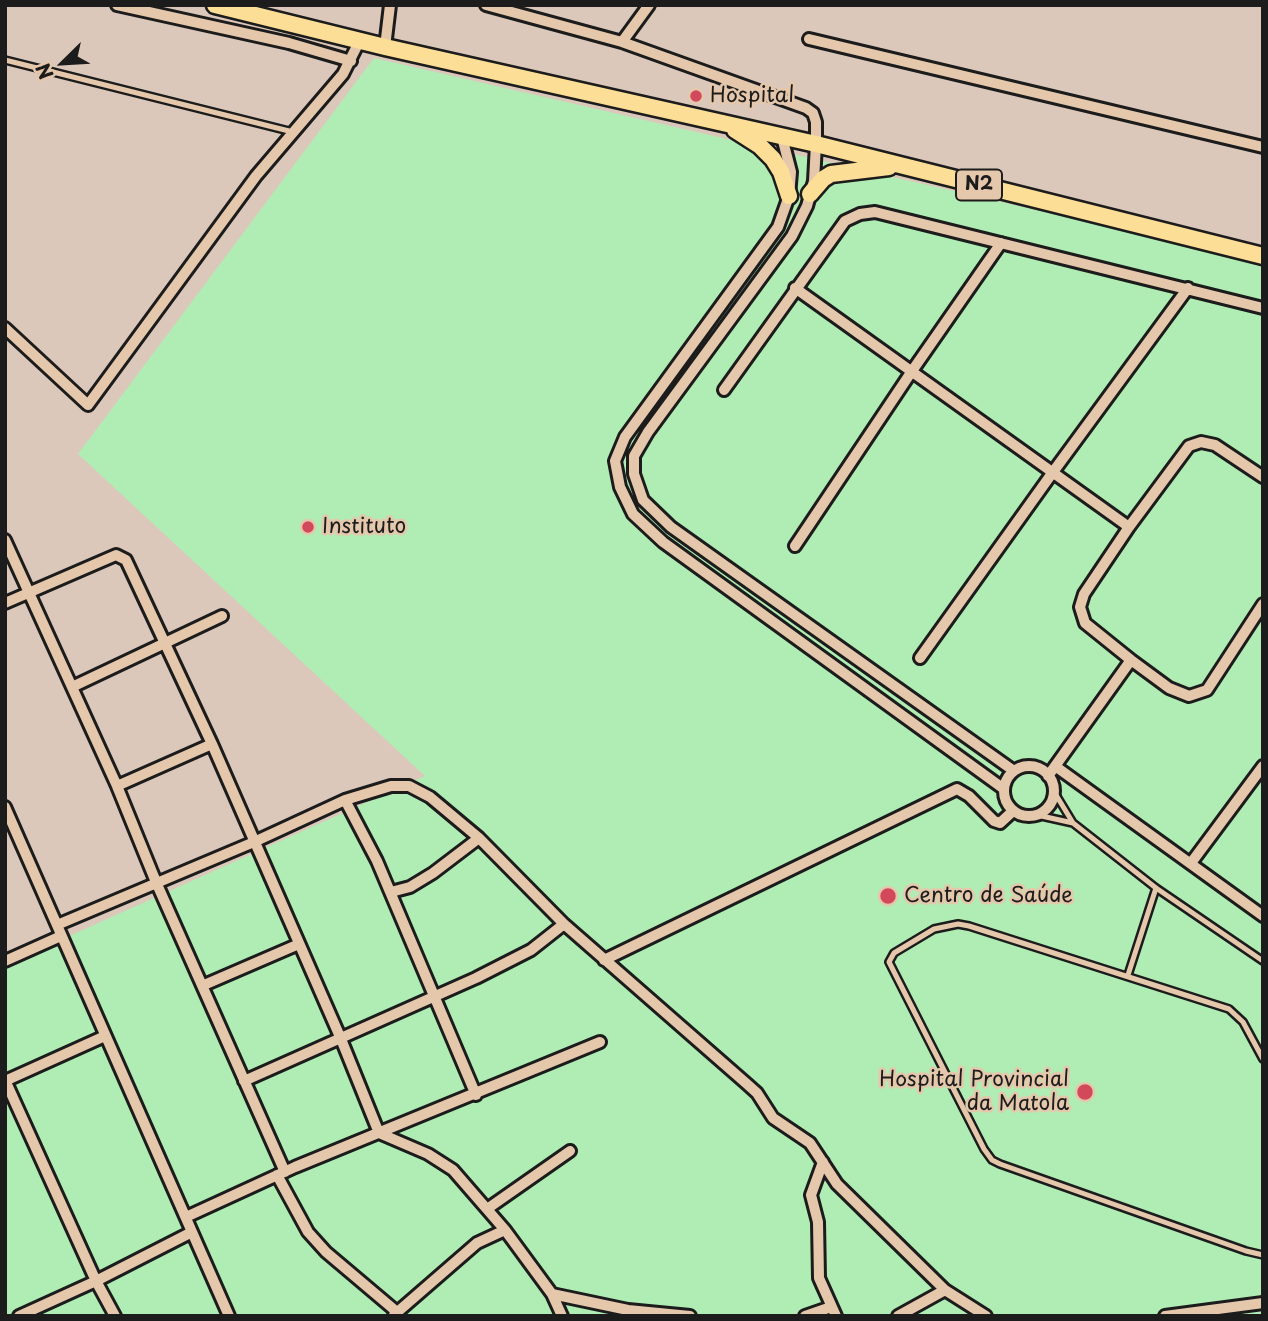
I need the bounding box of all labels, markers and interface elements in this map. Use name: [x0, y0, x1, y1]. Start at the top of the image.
north arrow: [28, 28, 98, 98]
text: N: [28, 59, 60, 84]
place label: Hospital: [710, 83, 794, 109]
marker: Hospital: [688, 88, 704, 104]
road number: N2: [956, 169, 1002, 200]
place label: Instituto: [322, 514, 406, 540]
marker: Instituto: [300, 519, 316, 535]
place label: Centro de Saúde: [904, 883, 1073, 909]
marker: Centro de Saúde: [878, 886, 898, 906]
place label: Hospital Provincial da Matola: [879, 1067, 1069, 1117]
marker: Hospital Provincial da Matola: [1075, 1082, 1095, 1102]

